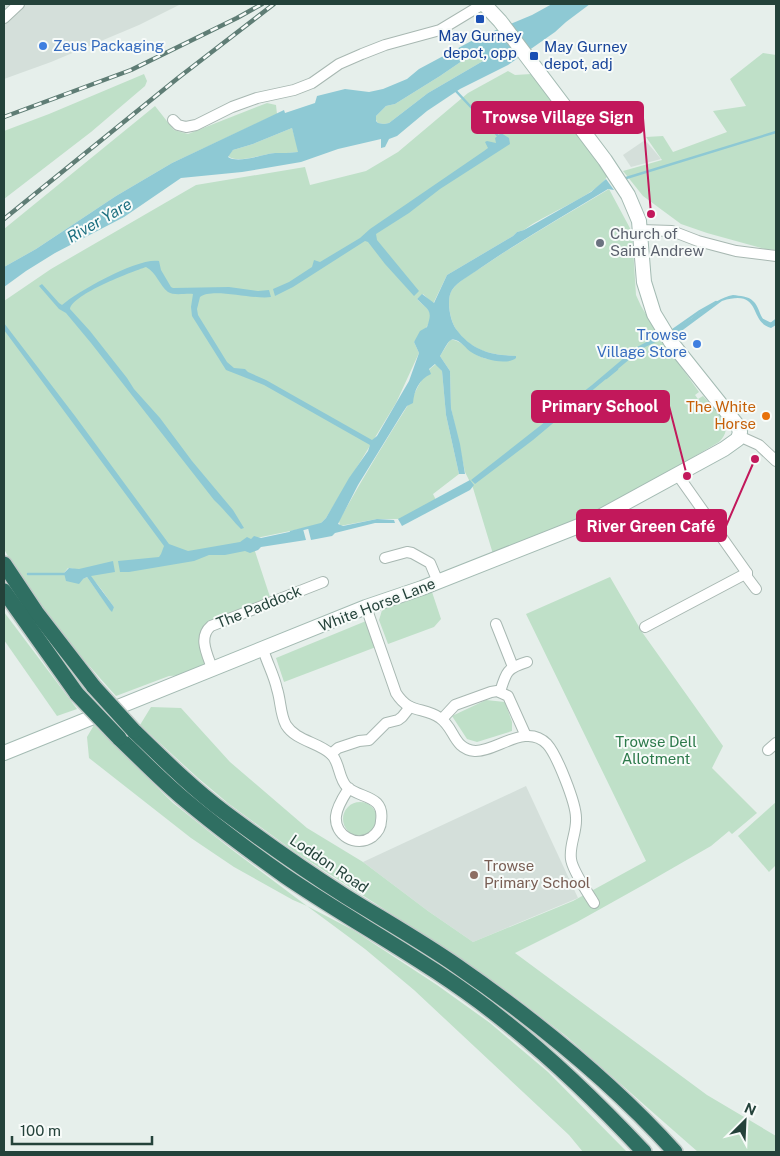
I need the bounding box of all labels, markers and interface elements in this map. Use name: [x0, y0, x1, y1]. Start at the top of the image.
marker: May Gurney depot, opp: [474, 13, 486, 25]
place label: May Gurney depot, opp: [438, 27, 522, 61]
place label: Zeus Packaging: [53, 37, 164, 54]
place label: May Gurney depot, adj: [544, 38, 628, 72]
marker: Zeus Packaging: [37, 40, 49, 52]
marker: May Gurney depot, adj: [528, 50, 540, 62]
callout: Trowse Village Sign: [472, 102, 643, 133]
text: Trowse Village Sign: [483, 108, 633, 127]
water label: River Yare: [63, 194, 135, 247]
place label: Church of Saint Andrew: [610, 225, 704, 259]
marker: Church of Saint Andrew: [594, 237, 606, 249]
place label: Trowse Village Store: [597, 326, 687, 360]
marker: Trowse Village Store: [691, 338, 703, 350]
callout: Primary School: [532, 391, 669, 422]
text: Primary School: [542, 397, 658, 416]
place label: The White Horse: [686, 398, 756, 432]
marker: The White Horse: [760, 410, 772, 422]
callout: River Green Café: [577, 510, 726, 541]
text: River Green Café: [587, 517, 715, 536]
street label: White Horse Lane: [316, 574, 438, 635]
street label: The Paddock: [214, 582, 304, 631]
park label: Trowse Dell Allotment: [615, 733, 697, 767]
street label: Loddon Road: [287, 831, 372, 896]
place label: Trowse Primary School: [484, 857, 590, 891]
marker: Trowse Primary School: [468, 869, 480, 881]
north arrow: [720, 1096, 770, 1146]
text: N: [742, 1100, 759, 1119]
scale bar: [12, 1114, 152, 1146]
text: 100 m: [20, 1122, 61, 1139]

